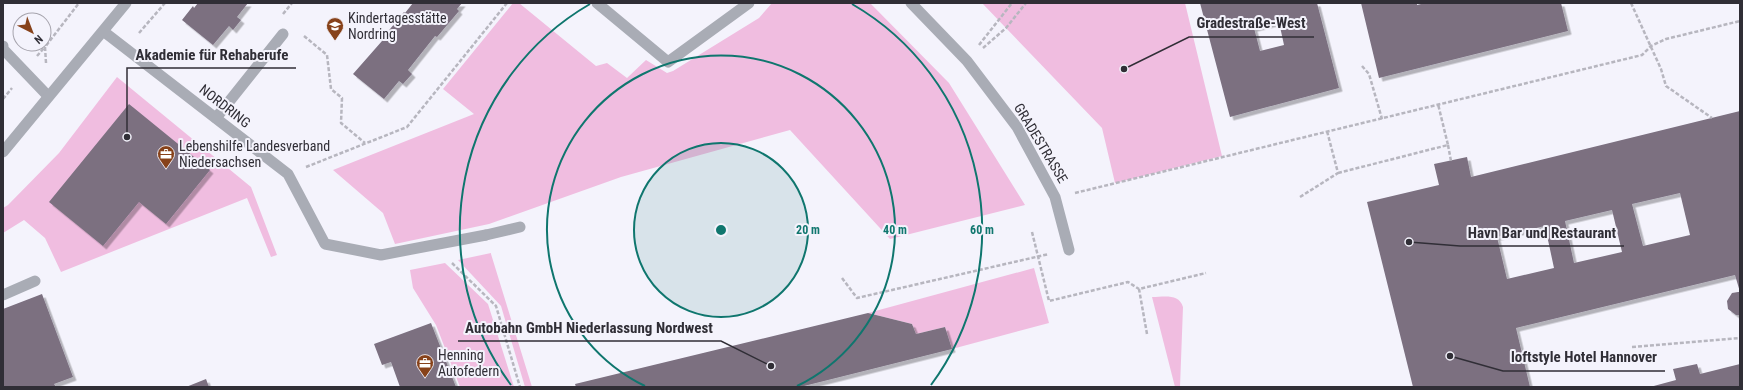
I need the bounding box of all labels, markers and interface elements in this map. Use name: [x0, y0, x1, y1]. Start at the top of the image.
place label: Kindertagesstätte Nordring: [348, 10, 447, 42]
callout: Gradestraße-West: [1189, 10, 1314, 37]
north arrow: [12, 12, 52, 52]
text: Gradestraße-West: [1197, 14, 1306, 32]
school or university icon: Kindertagesstätte Nordring: [325, 16, 345, 41]
text: N: [31, 32, 45, 46]
callout: Akademie für Rehaberufe: [127, 41, 296, 68]
text: Akademie für Rehaberufe: [136, 46, 288, 64]
street label: NORDRING: [196, 81, 254, 131]
street label: GRADESTRASSE: [1011, 100, 1071, 186]
place label: Lebenshilfe Landesverband Niedersachsen: [179, 138, 330, 170]
office icon: Lebenshilfe Landesverband Niedersachsen: [156, 144, 176, 169]
callout: Havn Bar und Restaurant: [1460, 219, 1624, 246]
centre of rings: [714, 223, 728, 237]
text: 20 m: [796, 223, 820, 237]
text: 40 m: [883, 223, 907, 237]
text: 60 m: [970, 223, 994, 237]
text: Havn Bar und Restaurant: [1468, 224, 1617, 242]
callout: Autobahn GmbH Niederlassung Nordwest: [458, 314, 721, 341]
text: Autobahn GmbH Niederlassung Nordwest: [465, 319, 713, 337]
callout: loftstyle Hotel Hannover: [1503, 344, 1665, 371]
place label: Henning Autofedern: [438, 347, 499, 379]
text: loftstyle Hotel Hannover: [1511, 348, 1657, 366]
office icon: Henning Autofedern: [415, 353, 435, 378]

